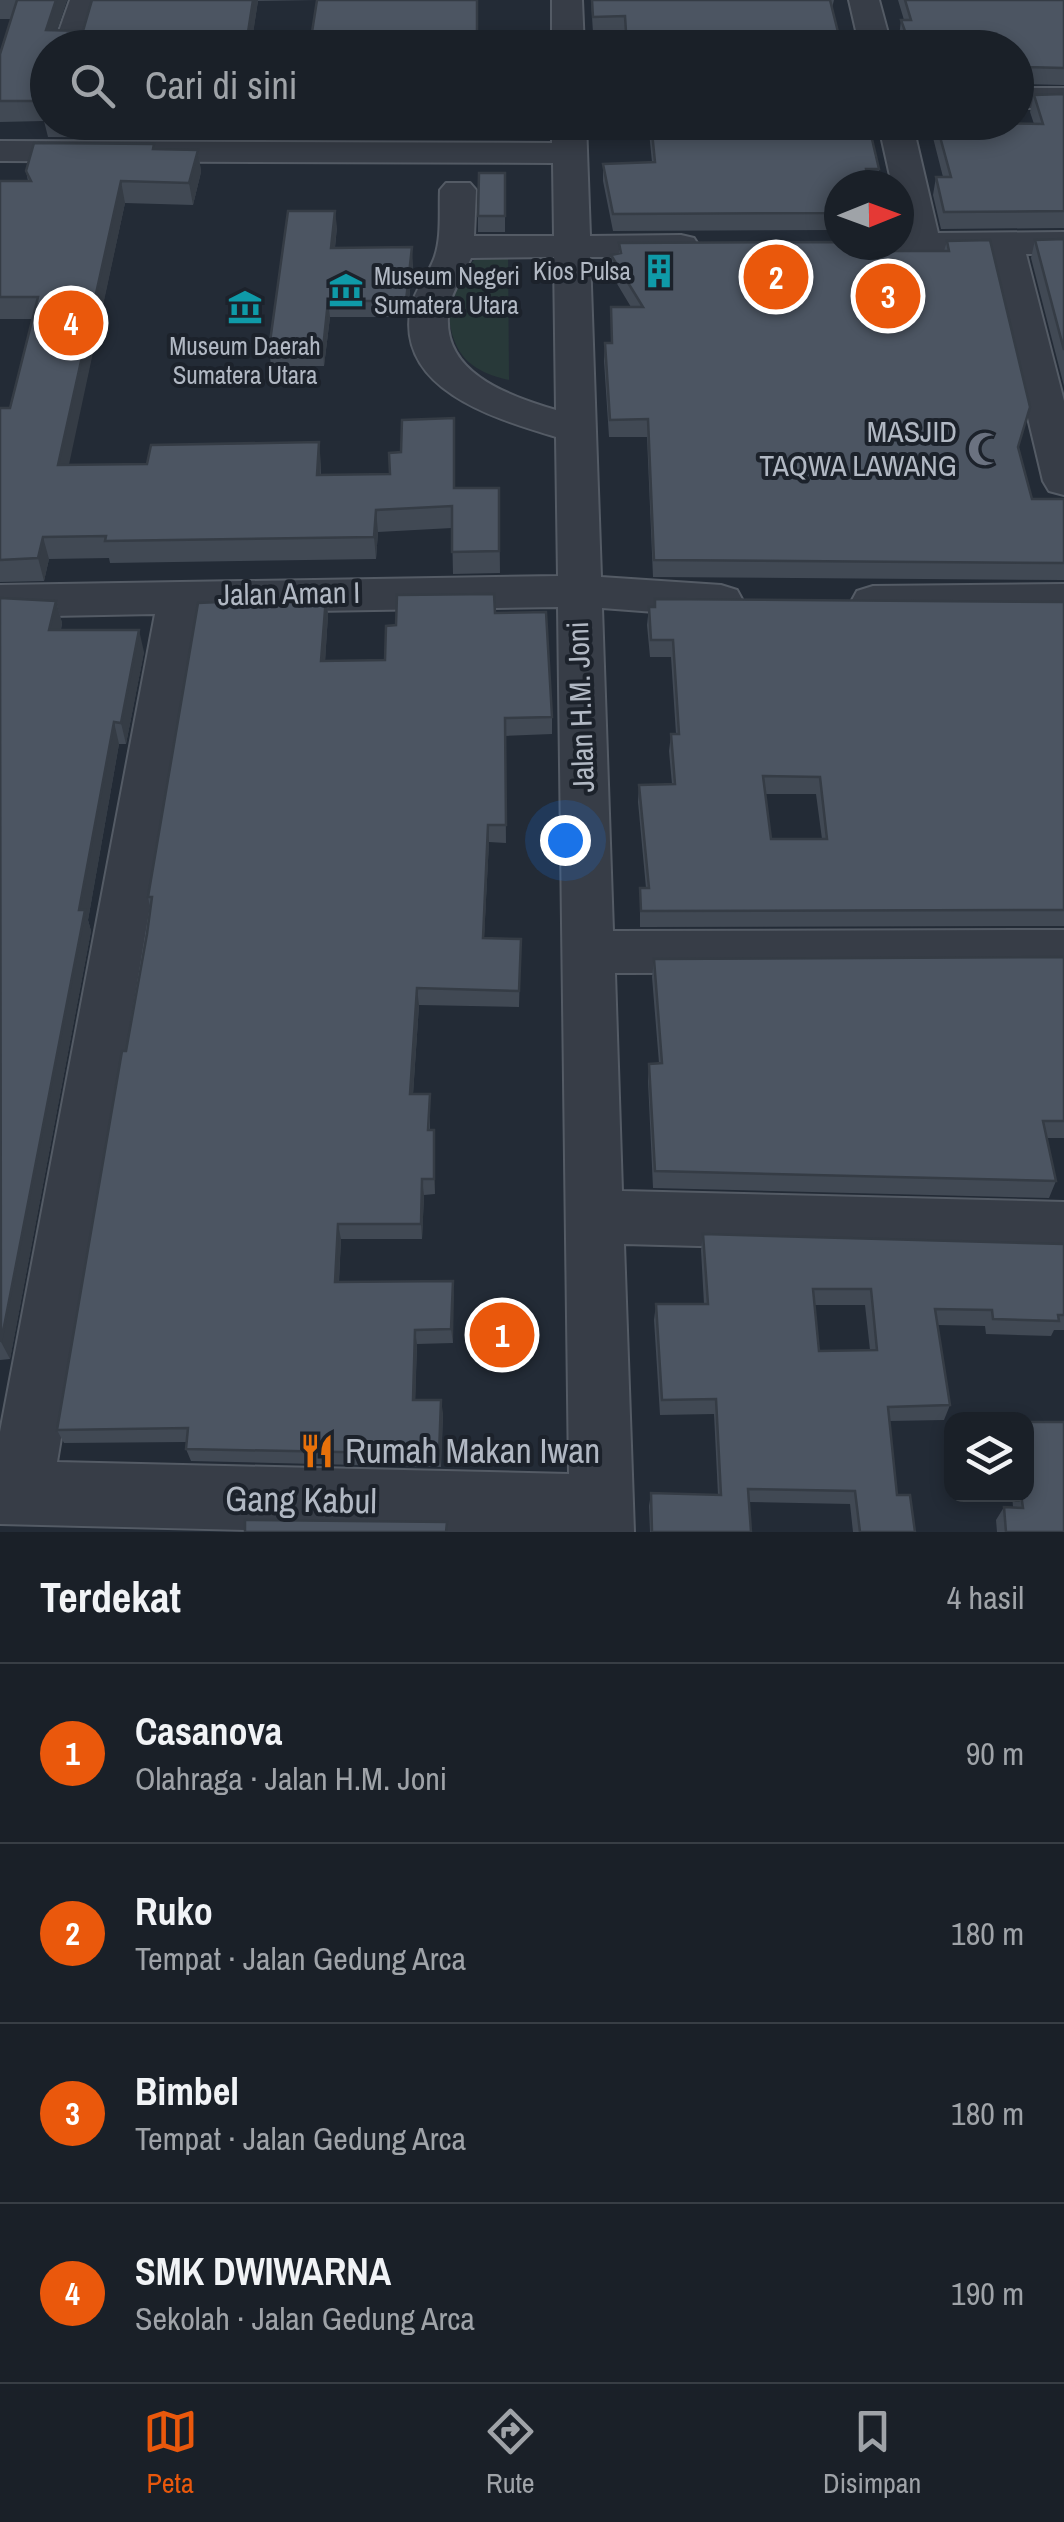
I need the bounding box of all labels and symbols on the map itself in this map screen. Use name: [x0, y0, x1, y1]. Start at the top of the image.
north arrow: [824, 170, 914, 260]
pin: 2: [744, 240, 808, 314]
building icon: Kios Pulsa: [640, 252, 678, 290]
place label: Kios Pulsa: [533, 254, 632, 288]
pin: 3: [856, 258, 920, 334]
place label: Museum Negeri Sumatera Utara: [374, 259, 520, 322]
museum icon: Museum Negeri Sumatera Utara: [327, 271, 365, 309]
pin: 4: [38, 286, 104, 360]
museum icon: Museum Daerah Sumatera Utara: [226, 288, 264, 326]
place label: Museum Daerah Sumatera Utara: [169, 329, 321, 392]
place label: MASJID TAQWA LAWANG: [759, 411, 957, 485]
mosque icon: MASJID TAQWA LAWANG: [966, 430, 1004, 468]
street label: Jalan Aman I: [218, 572, 360, 614]
street label: Jalan H.M. Joni: [557, 621, 603, 793]
your location: [540, 815, 591, 866]
pin: 1: [470, 1298, 534, 1372]
place label: Rumah Makan Iwan: [345, 1427, 600, 1474]
restaurant icon: Rumah Makan Iwan: [298, 1432, 336, 1470]
street label: Gang Kabul: [225, 1475, 377, 1524]

